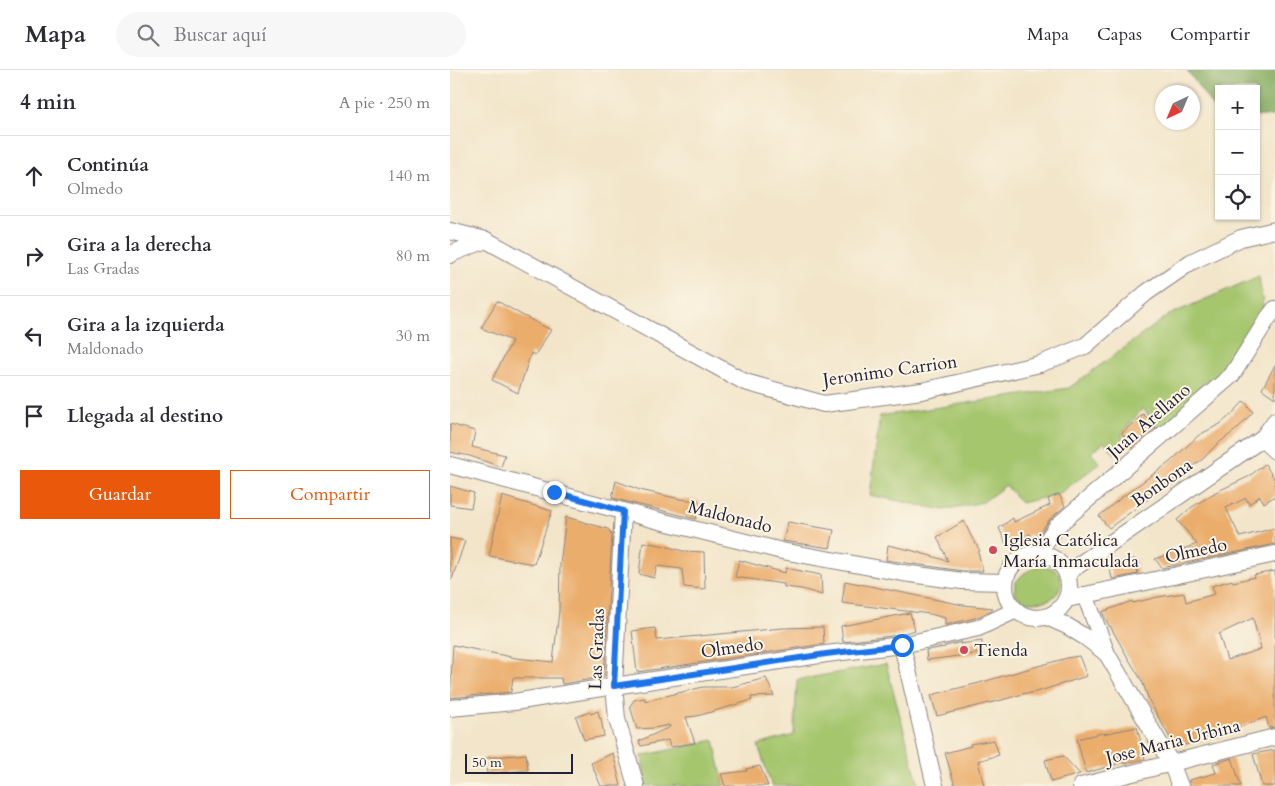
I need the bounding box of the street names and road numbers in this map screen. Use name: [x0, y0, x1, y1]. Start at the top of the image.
street label: Jeronimo Carrion: [818, 349, 960, 393]
street label: Juan Arellano: [1100, 378, 1196, 466]
street label: Bonbona: [1126, 453, 1198, 513]
street label: Maldonado: [685, 494, 775, 540]
street label: Olmedo: [1163, 532, 1230, 570]
street label: Las Gradas: [583, 608, 611, 690]
street label: Olmedo: [699, 631, 765, 665]
street label: Jose Maria Urbina: [1100, 713, 1243, 772]

